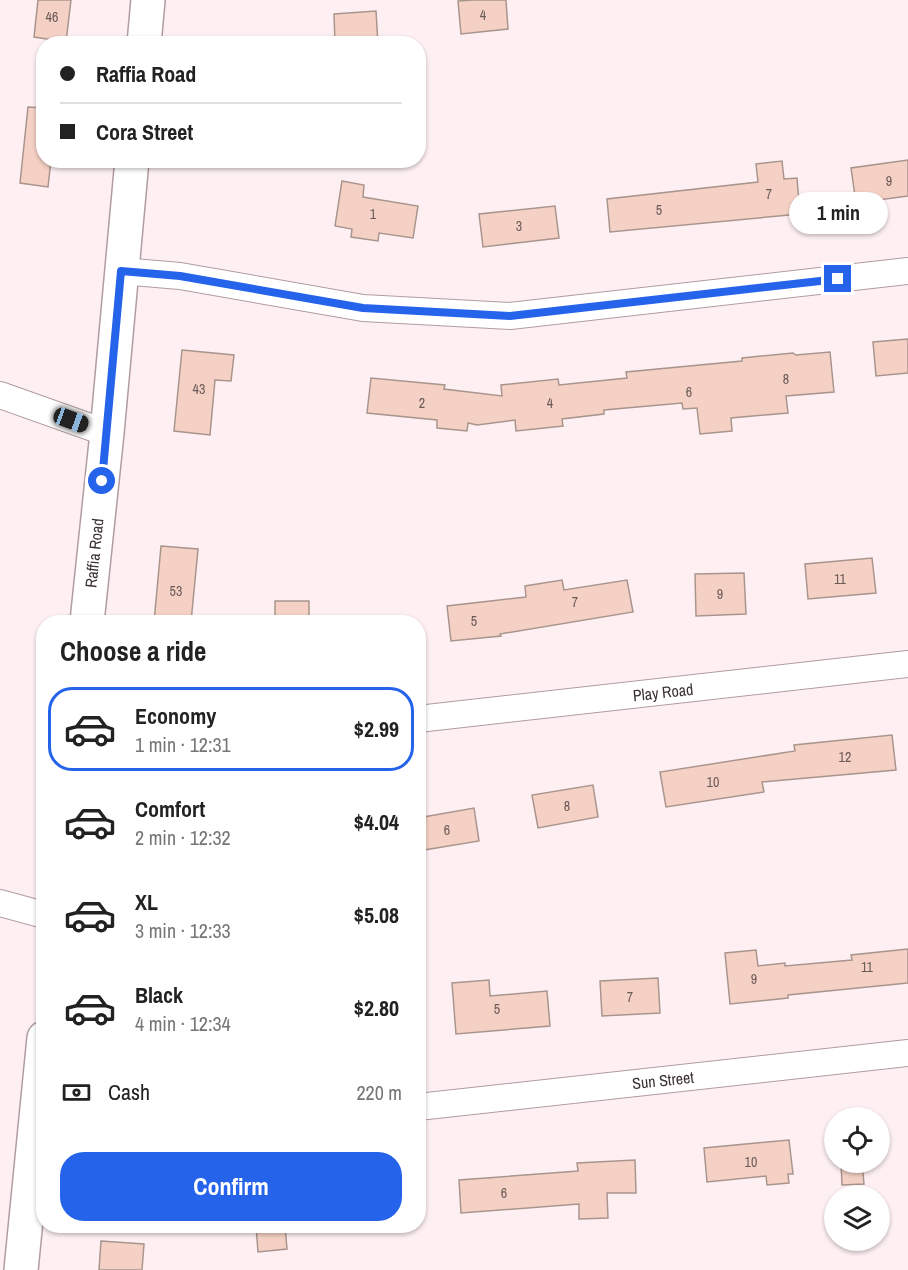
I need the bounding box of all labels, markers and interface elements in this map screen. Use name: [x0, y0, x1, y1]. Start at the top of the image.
house number: 4: [480, 6, 487, 24]
house number: 46: [46, 8, 58, 26]
text: Raffia Road: [96, 59, 196, 89]
text: Cora Street: [96, 117, 193, 147]
house number: 9: [886, 172, 892, 190]
house number: 7: [766, 185, 772, 203]
callout: 1 min: [788, 192, 888, 234]
text: 1 min: [817, 199, 860, 226]
house number: 5: [656, 201, 662, 219]
house number: 1: [370, 205, 377, 223]
house number: 3: [516, 217, 522, 235]
route end: [824, 265, 851, 292]
house number: 8: [783, 370, 789, 388]
house number: 43: [193, 380, 205, 398]
house number: 6: [686, 383, 692, 401]
house number: 2: [419, 394, 425, 412]
house number: 4: [547, 394, 554, 412]
car: [51, 405, 91, 435]
route start: [88, 467, 115, 494]
street label: Raffia Road: [79, 517, 109, 589]
house number: 11: [834, 570, 847, 588]
house number: 53: [170, 582, 182, 600]
house number: 9: [717, 585, 723, 603]
house number: 7: [572, 593, 578, 611]
house number: 5: [471, 612, 477, 630]
text: Choose a ride: [60, 633, 206, 669]
street label: Play Road: [632, 678, 694, 706]
text: Economy: [135, 701, 216, 731]
icon: car: [63, 702, 117, 756]
text: $2.99: [354, 714, 399, 744]
text: 1 min · 12:31: [135, 731, 231, 758]
house number: 12: [839, 748, 851, 766]
house number: 10: [707, 773, 719, 791]
text: Comfort: [135, 794, 205, 824]
icon: car: [63, 795, 117, 849]
house number: 8: [564, 797, 570, 815]
text: $4.04: [354, 807, 399, 837]
house number: 6: [444, 821, 450, 839]
text: 2 min · 12:32: [135, 824, 231, 851]
text: XL: [135, 887, 158, 917]
icon: car: [63, 888, 117, 942]
text: $5.08: [354, 900, 399, 930]
text: 3 min · 12:33: [135, 917, 231, 944]
house number: 11: [861, 958, 874, 976]
house number: 9: [751, 970, 757, 988]
text: Black: [135, 980, 183, 1010]
icon: car: [63, 981, 117, 1035]
house number: 7: [627, 988, 633, 1006]
text: $2.80: [354, 993, 399, 1023]
house number: 5: [494, 1000, 500, 1018]
text: 4 min · 12:34: [135, 1010, 231, 1037]
street label: Sun Street: [631, 1066, 695, 1094]
icon: cash: [60, 1076, 93, 1109]
text: Cash: [108, 1077, 150, 1107]
text: 220 m: [356, 1079, 402, 1106]
map controls: [824, 1107, 890, 1251]
button: locate: [824, 1107, 890, 1173]
button: Confirm: [60, 1152, 402, 1221]
house number: 10: [745, 1153, 757, 1171]
house number: 6: [501, 1184, 507, 1202]
button: layers: [824, 1185, 890, 1251]

